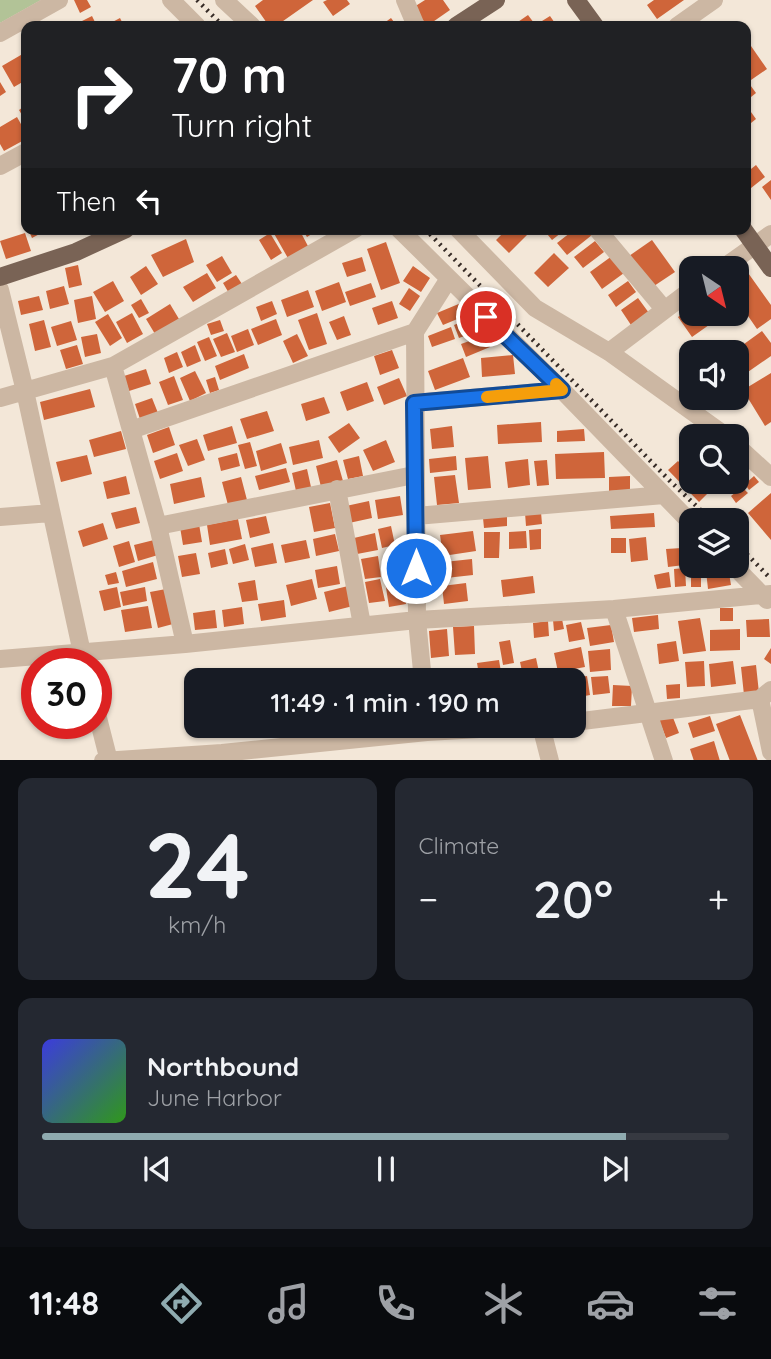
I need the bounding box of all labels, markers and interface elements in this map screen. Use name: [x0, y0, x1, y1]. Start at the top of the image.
text: 70 m: [171, 44, 287, 105]
icon: right: [56, 49, 147, 140]
text: Turn right: [171, 105, 312, 145]
icon: left: [130, 182, 168, 220]
text: Then: [56, 185, 116, 218]
north arrow: [679, 256, 749, 326]
map controls: [679, 256, 749, 578]
pin: [456, 287, 516, 347]
icon: arrive: [467, 298, 505, 336]
button: sound: [679, 340, 749, 410]
button: search: [679, 424, 749, 494]
button: layers: [679, 508, 749, 578]
position arrow: [379, 531, 453, 605]
speed limit sign: 30: [21, 648, 112, 739]
text: 11:49 · 1 min · 190 m: [270, 686, 500, 719]
text: 24: [145, 807, 250, 921]
text: Climate: [419, 831, 499, 860]
text: 20°: [533, 866, 613, 931]
text: −: [419, 875, 438, 923]
text: +: [708, 875, 729, 923]
text: km/h: [168, 910, 226, 939]
text: Northbound: [147, 1050, 299, 1083]
text: June Harbor: [147, 1083, 282, 1112]
icon: previous: [138, 1150, 176, 1188]
icon: pause: [367, 1150, 405, 1188]
icon: next: [596, 1150, 634, 1188]
icon: directions: [157, 1279, 206, 1328]
icon: music: [264, 1279, 313, 1328]
icon: phone: [371, 1279, 420, 1328]
icon: climate: [479, 1279, 528, 1328]
icon: car: [586, 1279, 635, 1328]
icon: filters: [693, 1279, 742, 1328]
text: 11:48: [29, 1283, 99, 1323]

